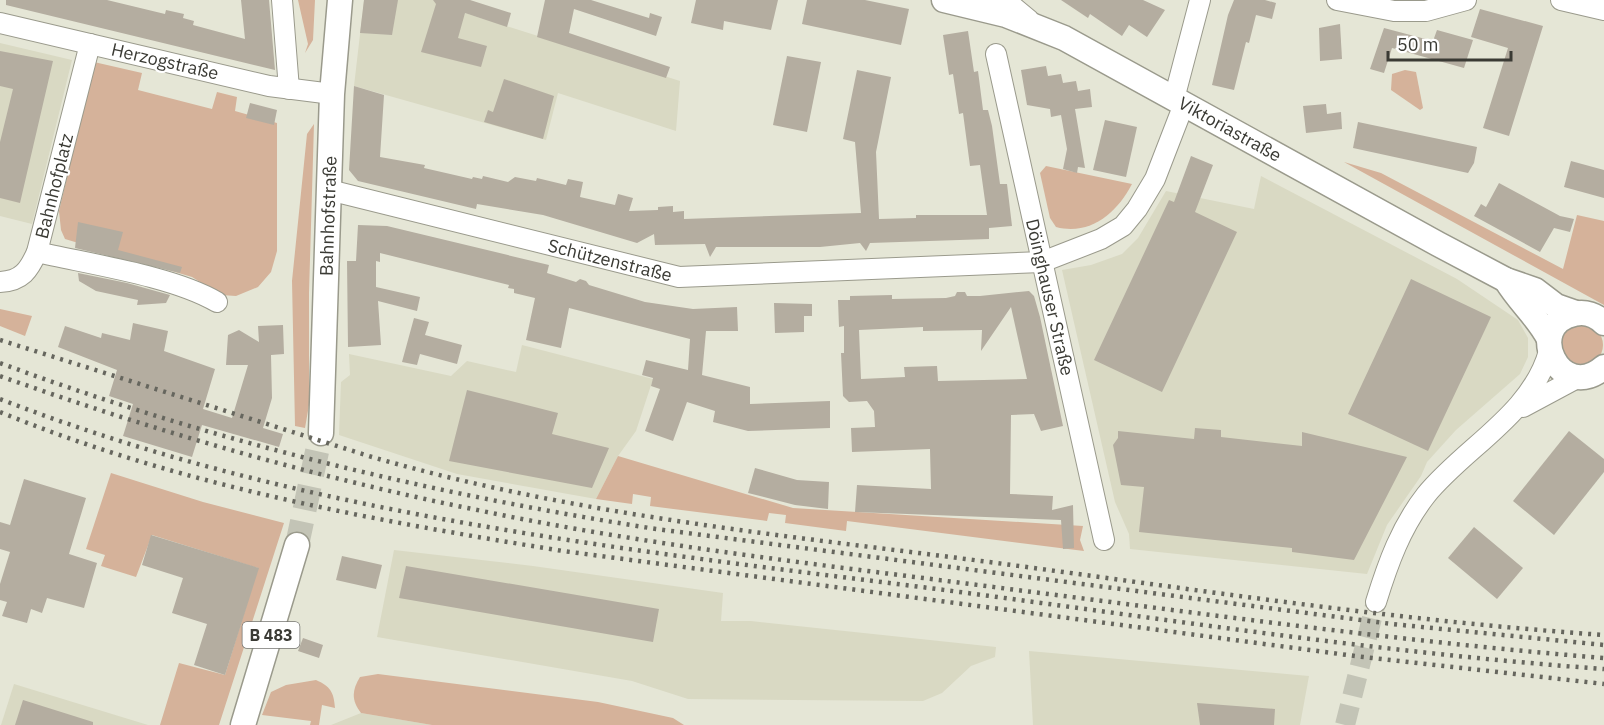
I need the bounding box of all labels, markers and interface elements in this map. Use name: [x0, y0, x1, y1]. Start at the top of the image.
scale bar: [1388, 24, 1511, 62]
text: 50 m: [1397, 33, 1439, 56]
street label: Herzogstraße: [109, 37, 221, 85]
street label: Viktoriastraße: [1174, 91, 1286, 167]
street label: Bahnhofplatz: [30, 131, 78, 241]
street label: Bahnhofstraße: [314, 155, 342, 277]
street label: Döinghauser Straße: [1021, 216, 1079, 378]
street label: Schützenstraße: [546, 233, 675, 287]
road number: B 483: [242, 622, 300, 648]

